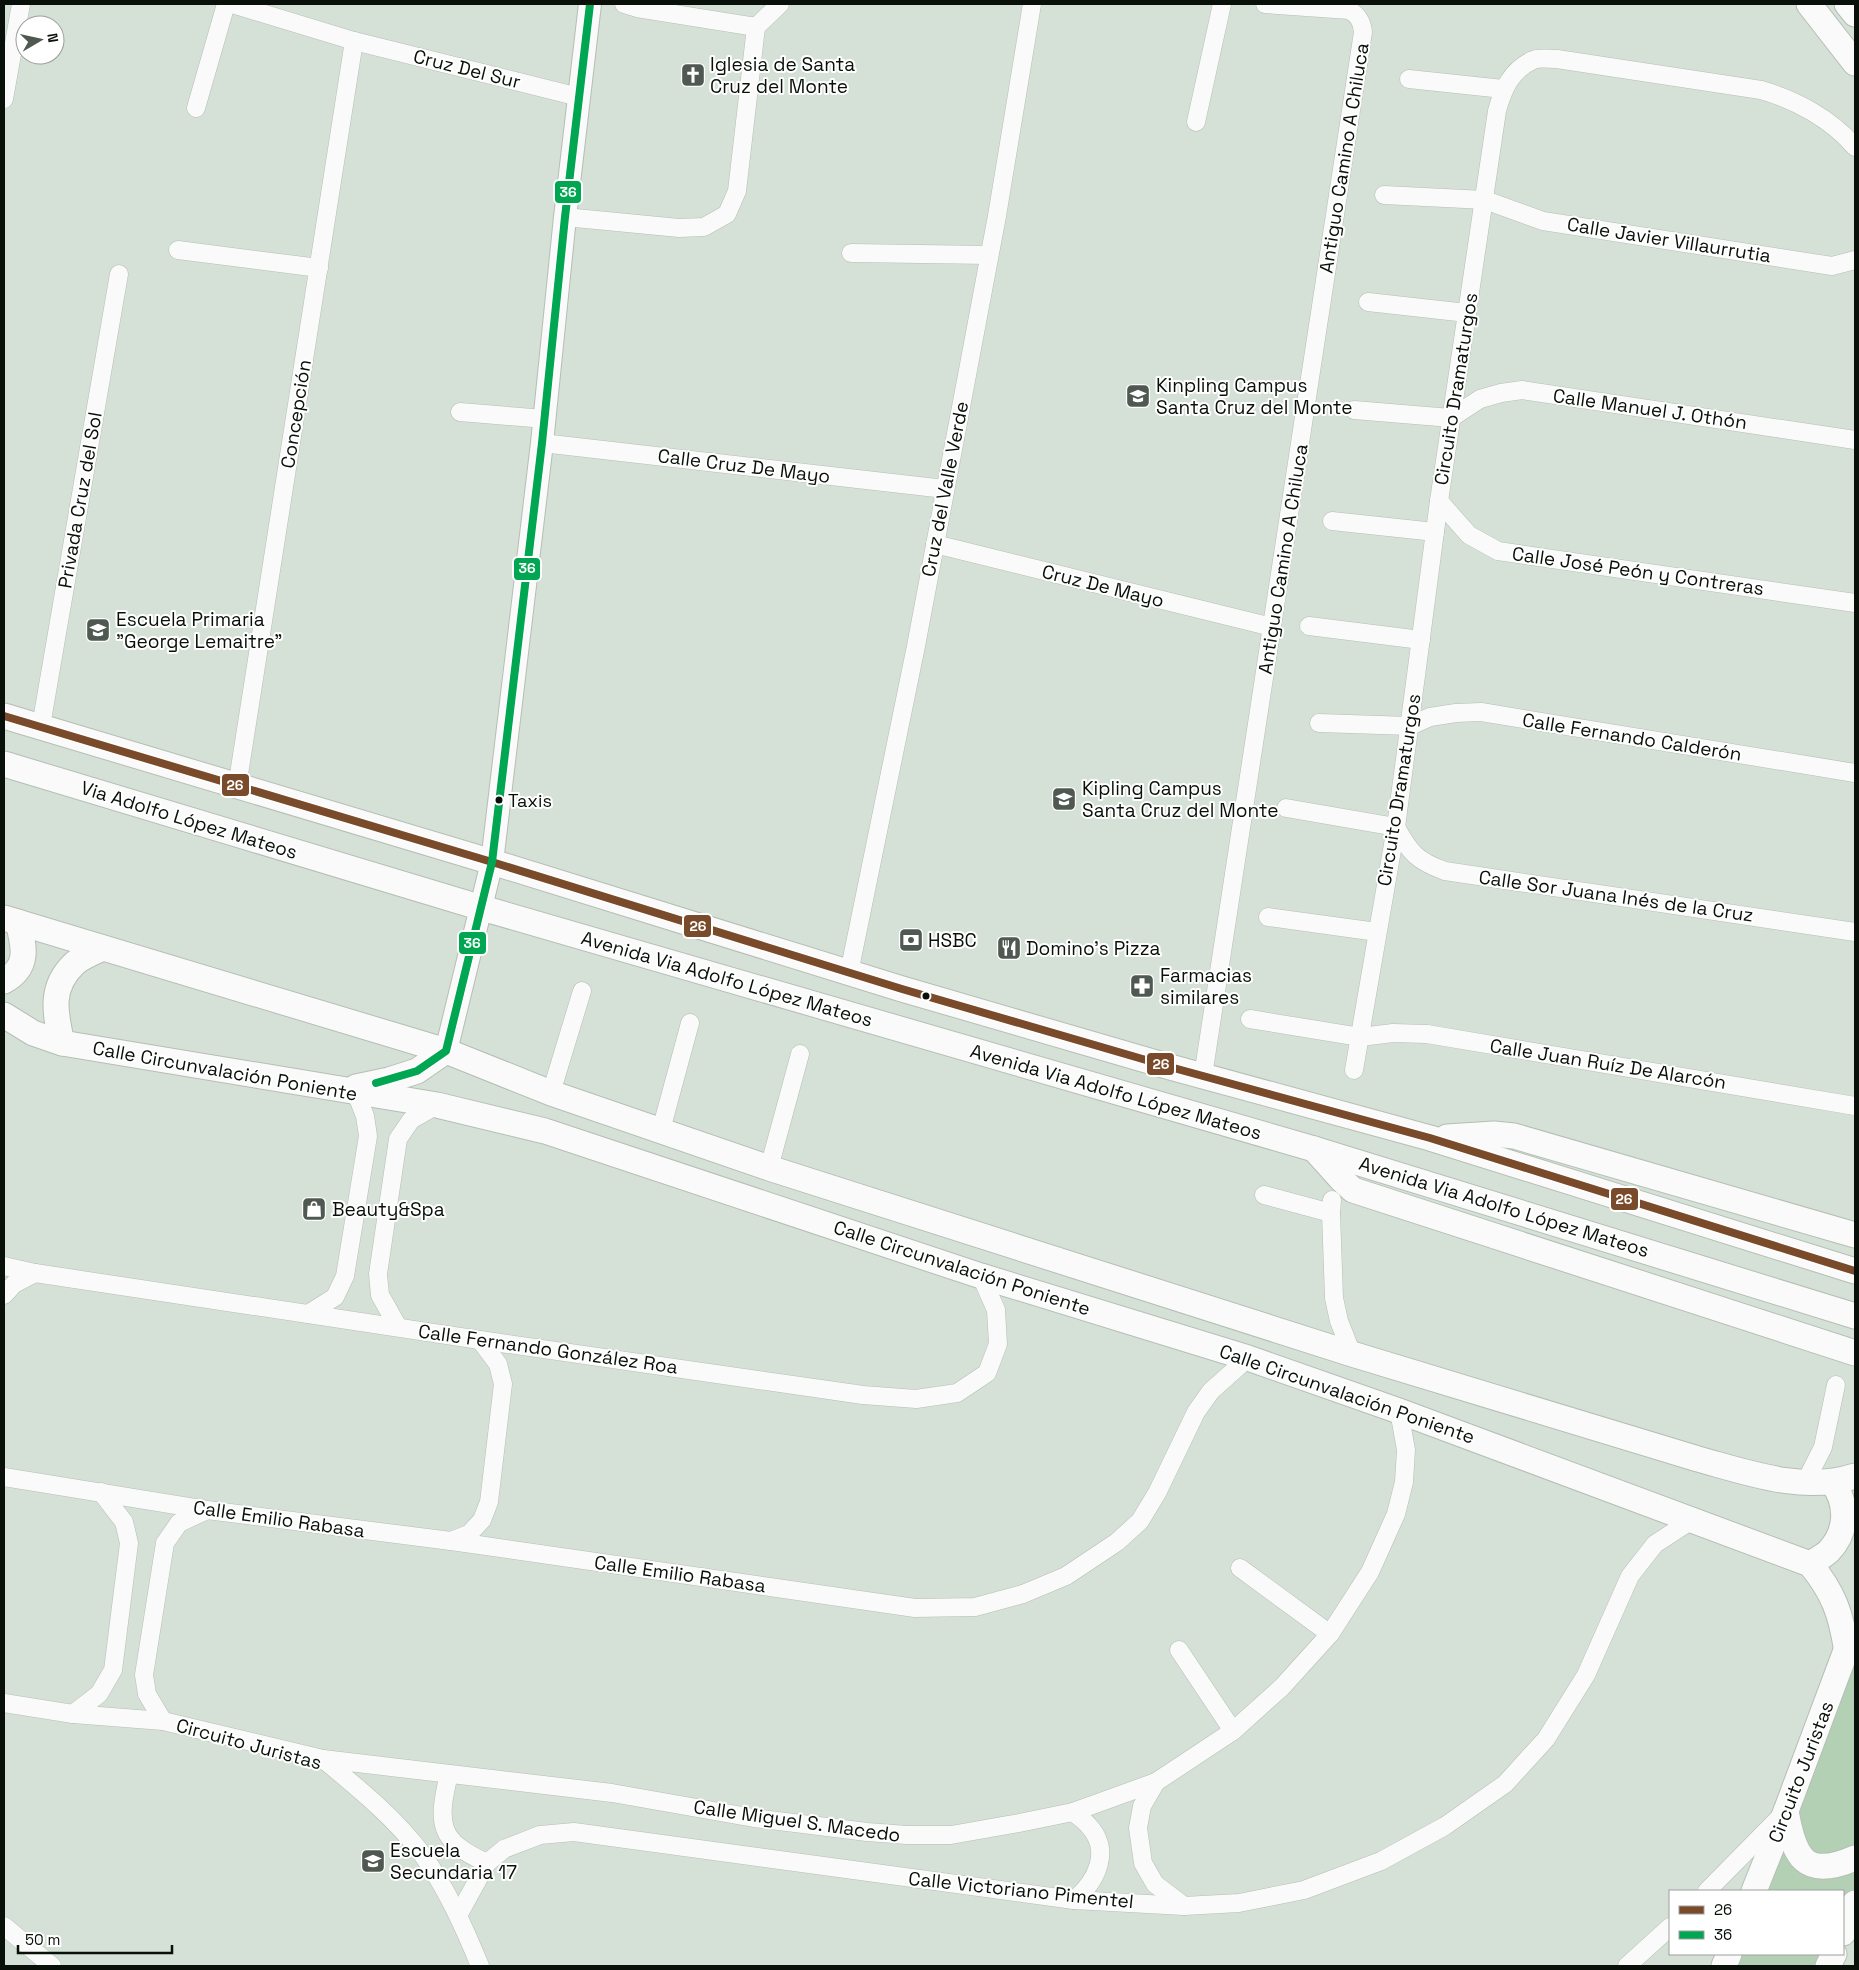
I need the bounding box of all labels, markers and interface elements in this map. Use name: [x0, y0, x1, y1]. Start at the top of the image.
north arrow: [15, 15, 65, 65]
text: N: [43, 32, 62, 44]
street label: Antiguo Camino A Chiluca: [1313, 41, 1375, 275]
street label: Cruz Del Sur: [411, 44, 523, 94]
place label: Iglesia de Santa Cruz del Monte: [710, 52, 855, 99]
church icon: Iglesia de Santa Cruz del Monte: [680, 62, 706, 88]
line badge: 36: [554, 180, 582, 204]
text: 36: [559, 183, 577, 201]
street label: Calle Javier Villaurrutia: [1565, 212, 1773, 268]
street label: Circuito Dramaturgos: [1428, 291, 1484, 487]
street label: Concepción: [275, 358, 317, 470]
place label: Kinpling Campus Santa Cruz del Monte: [1156, 373, 1352, 420]
school or university icon: Kinpling Campus Santa Cruz del Monte: [1125, 383, 1151, 409]
street label: Calle Manuel J. Othón: [1551, 383, 1749, 435]
street label: Cruz del Valle Verde: [916, 399, 974, 579]
street label: Privada Cruz del Sol: [52, 410, 108, 590]
street label: Antiguo Camino A Chiluca: [1252, 442, 1314, 676]
street label: Calle Cruz De Mayo: [656, 443, 832, 489]
street label: Calle José Peón y Contreras: [1510, 541, 1766, 601]
line badge: 36: [513, 557, 541, 581]
text: 36: [518, 559, 536, 577]
street label: Cruz De Mayo: [1039, 559, 1167, 613]
place label: Escuela Primaria "George Lemaitre": [116, 607, 282, 654]
school or university icon: Escuela Primaria "George Lemaitre": [85, 617, 111, 643]
street label: Circuito Dramaturgos: [1371, 692, 1427, 888]
street label: Calle Fernando Calderón: [1521, 707, 1743, 767]
line badge: 26: [221, 773, 250, 797]
street label: Via Adolfo López Mateos: [78, 775, 300, 865]
text: 26: [227, 776, 244, 794]
place label: Kipling Campus Santa Cruz del Monte: [1082, 776, 1278, 823]
school or university icon: Kipling Campus Santa Cruz del Monte: [1051, 786, 1077, 812]
place label: Taxis: [508, 789, 552, 812]
marker: Taxis: [494, 795, 504, 805]
street label: Calle Sor Juana Inés de la Cruz: [1477, 864, 1755, 928]
line badge: 26: [683, 914, 712, 938]
text: 26: [690, 917, 707, 935]
street label: Avenida Via Adolfo López Mateos: [578, 925, 876, 1033]
bank icon: HSBC: [898, 927, 924, 953]
place label: HSBC: [928, 928, 977, 953]
line badge: 36: [458, 931, 487, 955]
text: 36: [463, 934, 481, 952]
restaurant icon: Domino's Pizza: [996, 935, 1022, 961]
place label: Domino's Pizza: [1026, 936, 1161, 961]
place label: Farmacias similares: [1160, 963, 1252, 1010]
pharmacy icon: Farmacias similares: [1129, 973, 1155, 999]
unlabelled marker: [921, 991, 931, 1001]
street label: Calle Juan Ruíz De Alarcón: [1488, 1033, 1728, 1095]
street label: Calle Circunvalación Poniente: [91, 1035, 359, 1107]
street label: Avenida Via Adolfo López Mateos: [967, 1038, 1265, 1146]
line badge: 26: [1146, 1052, 1175, 1076]
text: 26: [1153, 1055, 1170, 1073]
street label: Avenida Via Adolfo López Mateos: [1356, 1151, 1652, 1263]
line badge: 26: [1610, 1187, 1639, 1211]
text: 26: [1616, 1190, 1633, 1208]
shop icon: Beauty&Spa: [301, 1196, 327, 1222]
place label: Beauty&Spa: [332, 1197, 445, 1222]
street label: Calle Circunvalación Poniente: [830, 1215, 1094, 1321]
street label: Calle Fernando González Roa: [417, 1318, 679, 1380]
street label: Calle Circunvalación Poniente: [1216, 1338, 1478, 1450]
street label: Calle Emilio Rabasa: [192, 1495, 366, 1543]
street label: Calle Emilio Rabasa: [593, 1550, 767, 1598]
street label: Circuito Juristas: [1762, 1698, 1840, 1846]
street label: Circuito Juristas: [173, 1713, 325, 1775]
street label: Calle Miguel S. Macedo: [692, 1794, 902, 1848]
place label: Escuela Secundaria 17: [390, 1838, 517, 1885]
school or university icon: Escuela Secundaria 17: [360, 1848, 386, 1874]
street label: Calle Victoriano Pimentel: [907, 1866, 1135, 1914]
legend: [1669, 1890, 1844, 1955]
text: 26: [1714, 1900, 1732, 1919]
scale bar: [18, 1922, 171, 1954]
text: 36: [1714, 1925, 1732, 1944]
text: 50 m: [25, 1930, 60, 1949]

